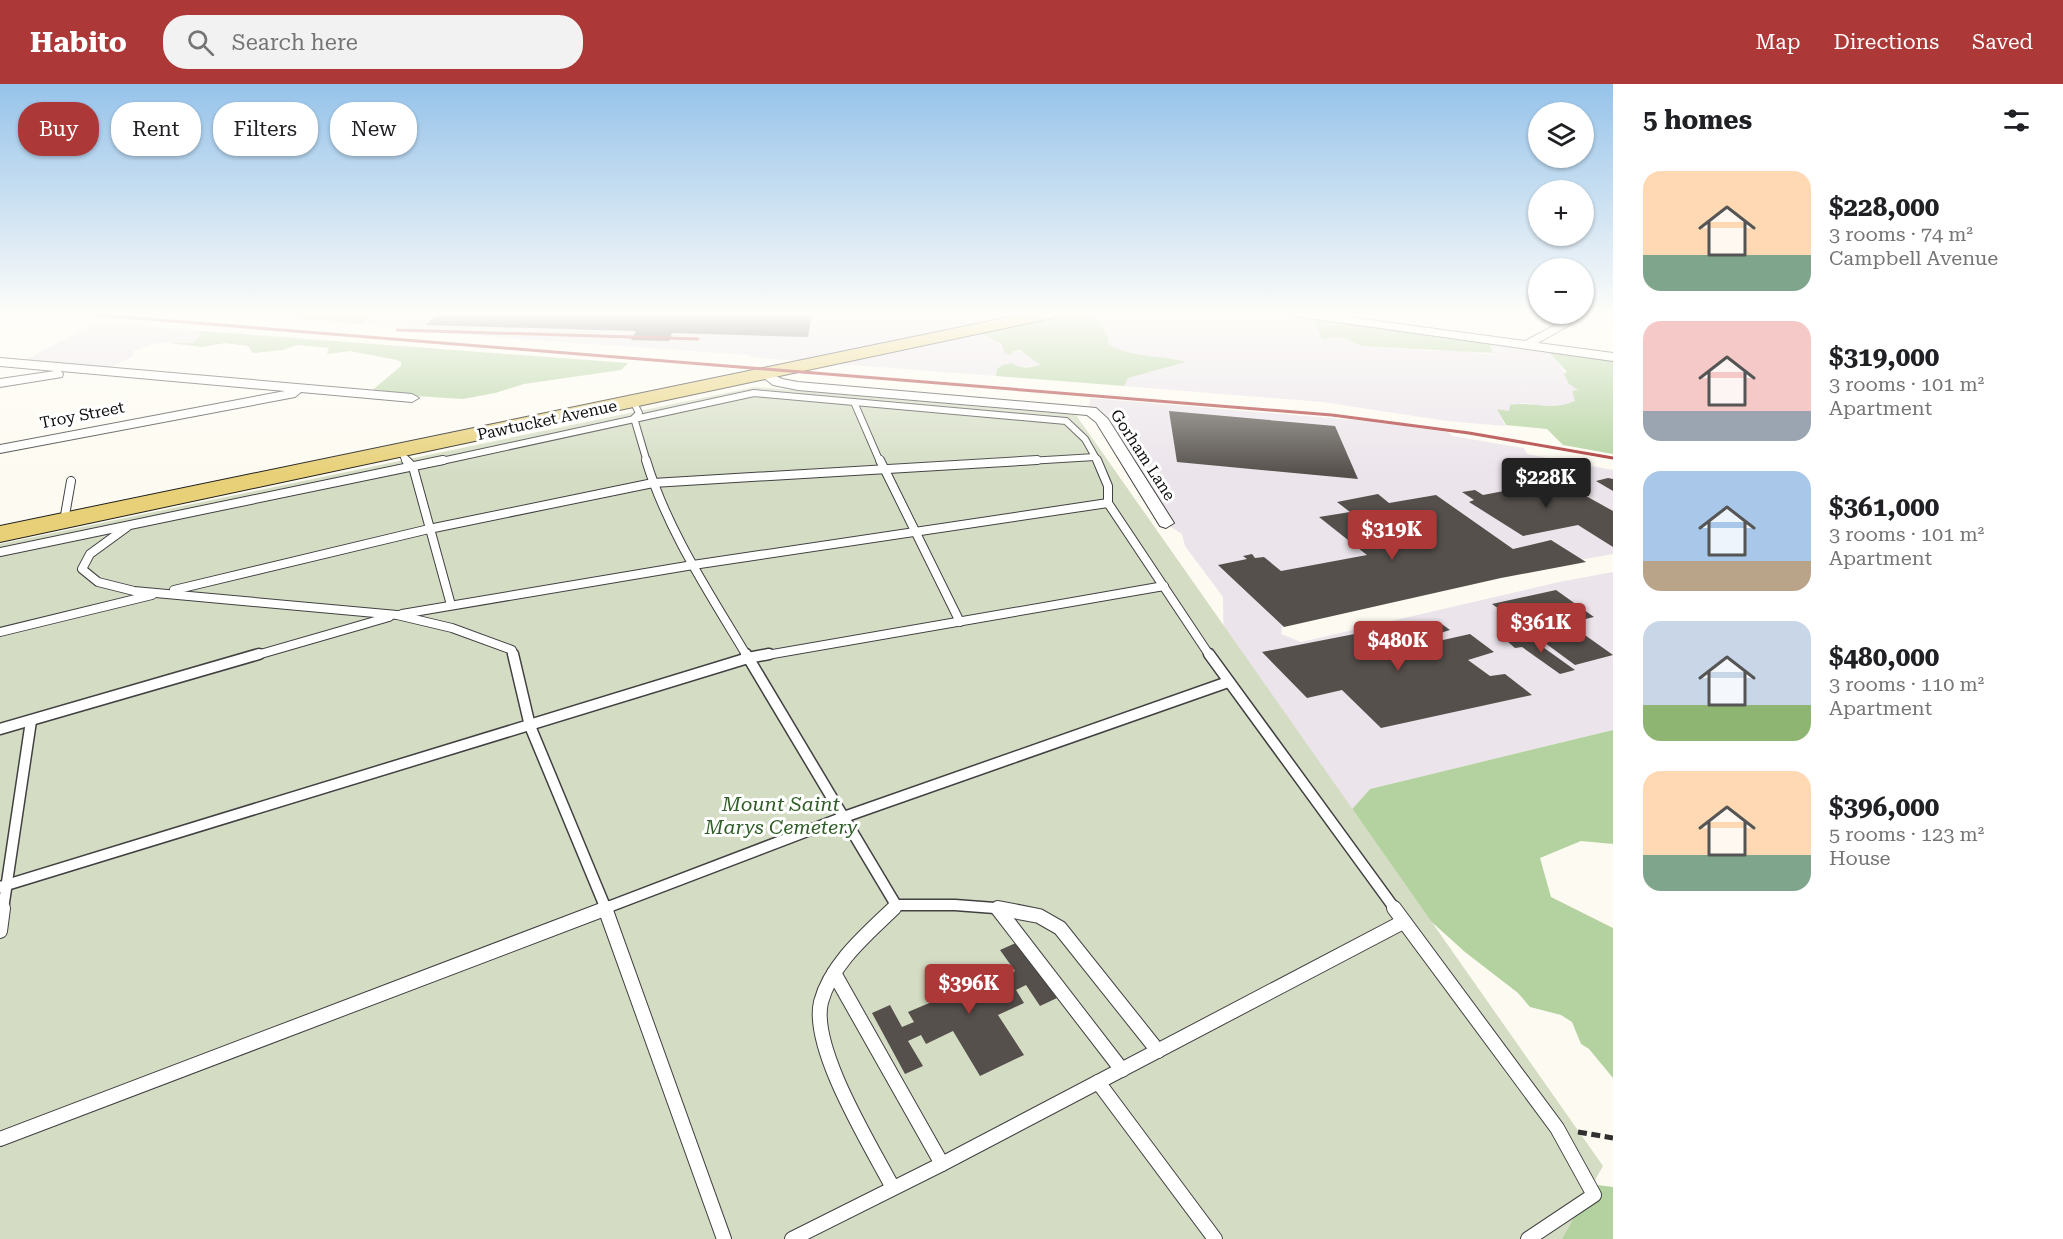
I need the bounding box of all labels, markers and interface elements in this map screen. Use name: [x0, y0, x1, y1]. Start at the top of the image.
search box: [163, 15, 583, 69]
text: Habito: [30, 26, 127, 59]
icon: search: [184, 26, 217, 59]
text: Search here: [232, 30, 358, 55]
text: Map: [1756, 30, 1800, 54]
text: Directions: [1833, 30, 1939, 54]
text: Saved: [1972, 30, 2033, 54]
chip: Buy: [18, 102, 99, 156]
chip: Rent: [111, 102, 201, 156]
chip: Filters: [213, 102, 318, 156]
chip: New: [330, 102, 417, 156]
map controls: [1528, 102, 1594, 324]
button: layers: [1528, 102, 1594, 168]
icon: filters: [2000, 104, 2033, 137]
text: 5 homes: [1643, 105, 1752, 135]
button: +: [1528, 180, 1594, 246]
text: $228,000: [1829, 192, 1939, 222]
icon: home: [1691, 195, 1763, 267]
text: 3 rooms · 74 m²: [1829, 222, 1973, 246]
text: Campbell Avenue: [1829, 246, 1998, 270]
button: −: [1528, 258, 1594, 324]
text: $319,000: [1829, 342, 1939, 372]
icon: home: [1691, 345, 1763, 417]
text: 3 rooms · 101 m²: [1829, 372, 1984, 396]
street label: Pawtucket Avenue: [475, 396, 619, 444]
text: Apartment: [1829, 396, 1932, 420]
street label: Troy Street: [38, 397, 126, 433]
street label: Gorham Lane: [1107, 406, 1180, 504]
pin: $228K: [1504, 458, 1588, 509]
text: $228K: [1516, 465, 1576, 489]
text: $361,000: [1829, 492, 1939, 522]
icon: home: [1691, 495, 1763, 567]
pin: $319K: [1350, 510, 1434, 561]
text: $319K: [1362, 517, 1422, 541]
text: 3 rooms · 101 m²: [1829, 522, 1984, 546]
text: Apartment: [1829, 546, 1932, 570]
pin: $361K: [1499, 603, 1583, 654]
text: $361K: [1511, 610, 1571, 634]
pin: $480K: [1356, 621, 1440, 672]
text: $480K: [1368, 628, 1428, 652]
text: $480,000: [1829, 642, 1939, 672]
icon: home: [1691, 645, 1763, 717]
text: 3 rooms · 110 m²: [1829, 672, 1984, 696]
text: Apartment: [1829, 696, 1932, 720]
park label: Mount Saint Marys Cemetery: [704, 792, 858, 839]
text: $396,000: [1829, 792, 1939, 822]
icon: home: [1691, 795, 1763, 867]
text: 5 rooms · 123 m²: [1829, 822, 1984, 846]
text: House: [1829, 846, 1891, 870]
pin: $396K: [927, 964, 1011, 1015]
text: $396K: [939, 971, 999, 995]

